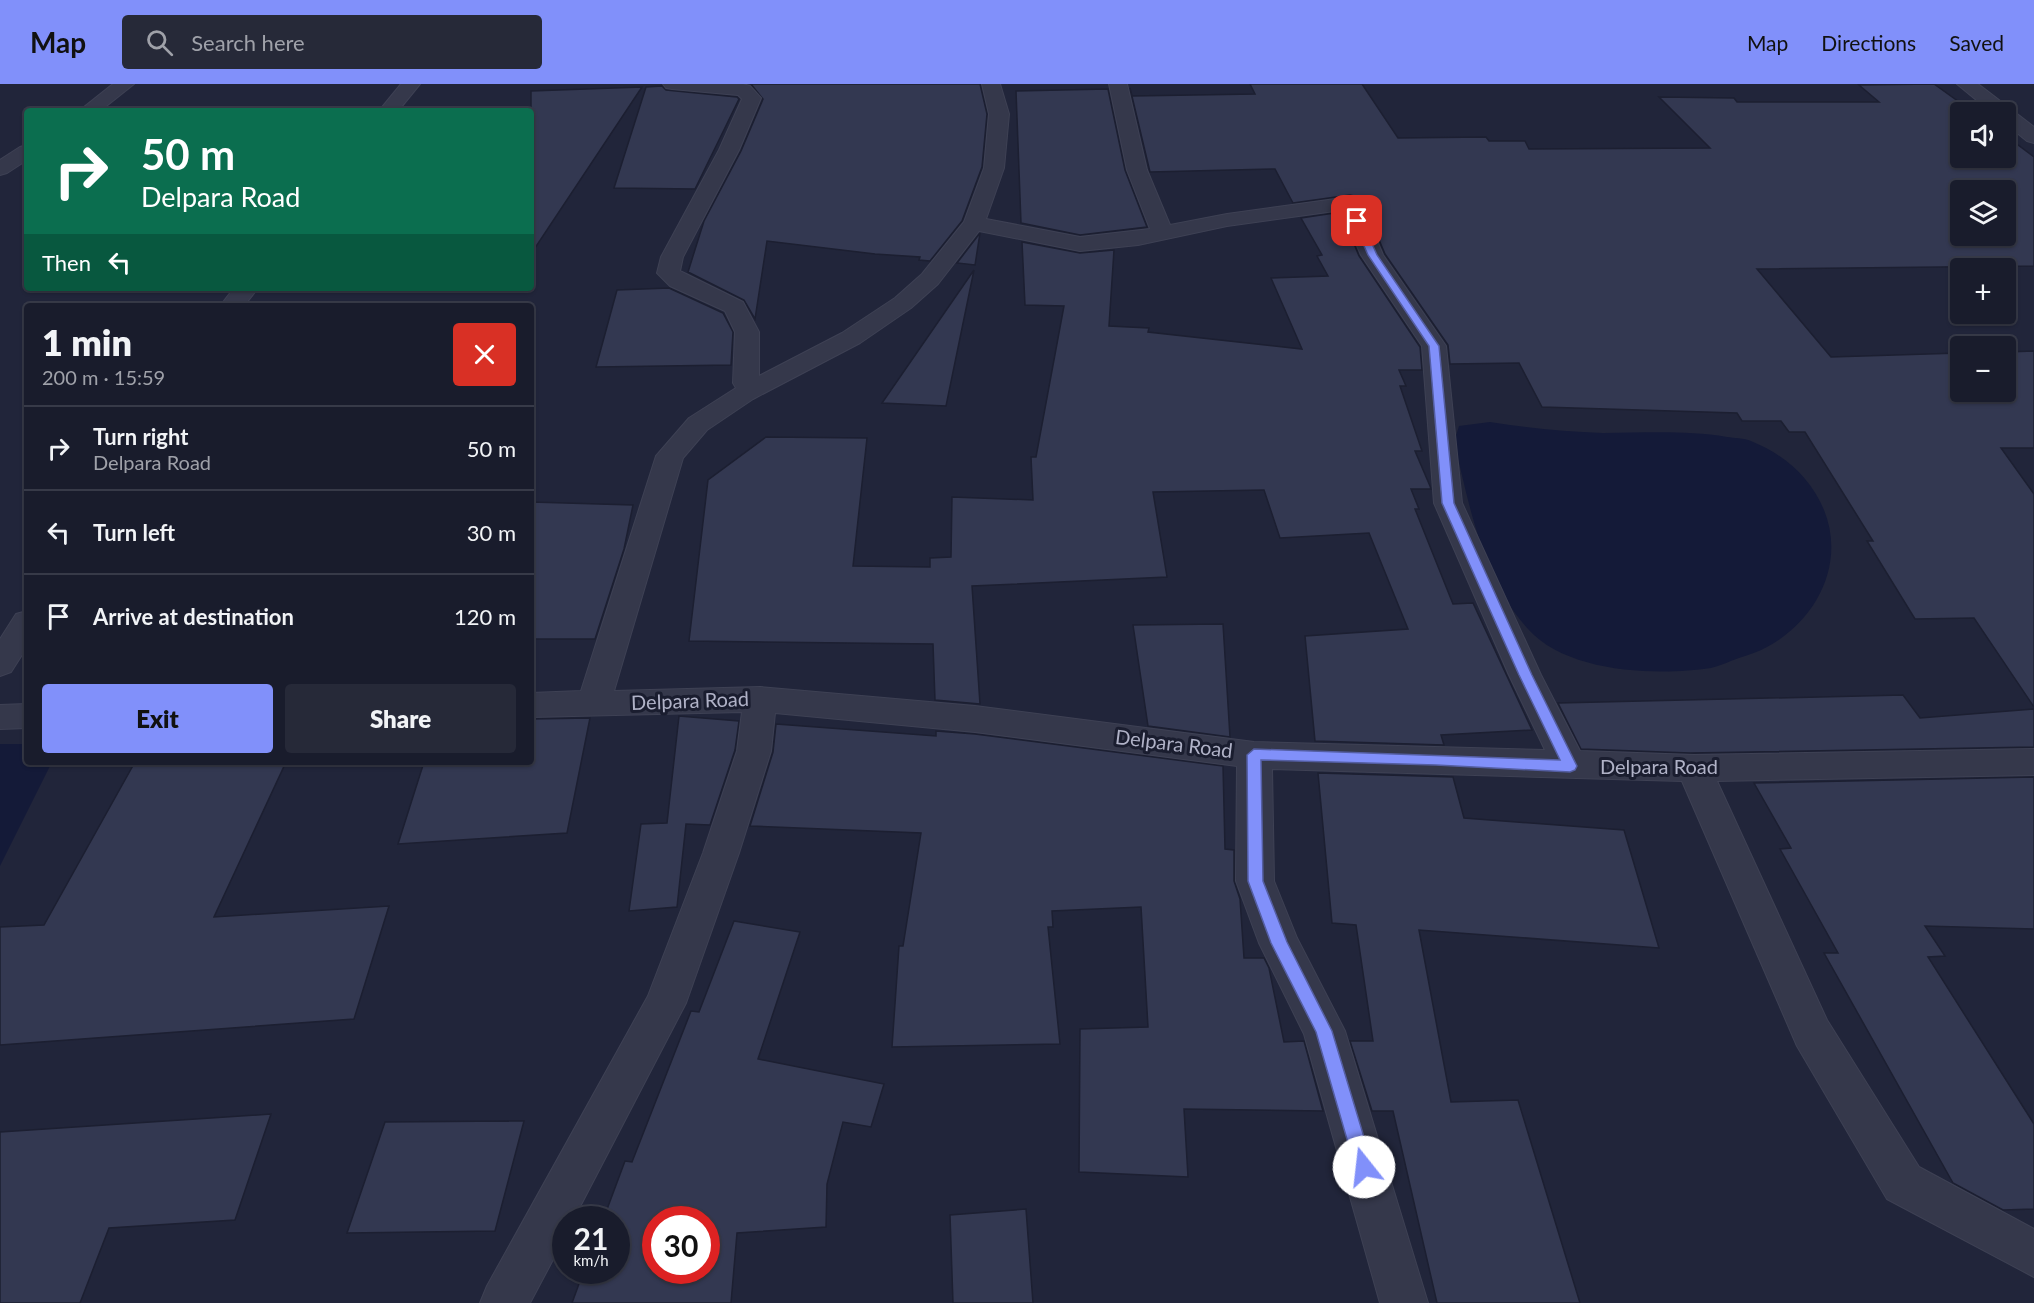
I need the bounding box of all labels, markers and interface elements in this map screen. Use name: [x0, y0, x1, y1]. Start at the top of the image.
search box: [122, 15, 542, 69]
text: Map: [30, 25, 86, 59]
icon: search: [143, 26, 176, 59]
text: Search here: [191, 29, 305, 56]
text: Map: [1747, 30, 1788, 55]
text: Directions: [1821, 30, 1916, 55]
text: Saved: [1949, 30, 2004, 55]
map controls: [1950, 102, 2016, 402]
button: sound: [1950, 102, 2016, 168]
text: 50 m: [141, 129, 235, 179]
icon: right: [42, 132, 120, 210]
text: Delpara Road: [141, 180, 300, 213]
button: layers: [1950, 180, 2016, 246]
pin: [1331, 195, 1382, 246]
icon: arrive: [1340, 204, 1373, 237]
icon: left: [103, 246, 136, 279]
text: Then: [42, 249, 91, 276]
button: +: [1950, 258, 2016, 324]
text: 1 min: [42, 320, 132, 364]
button: close: [453, 323, 516, 386]
button: −: [1950, 336, 2016, 402]
text: 200 m · 15:59: [42, 365, 165, 389]
text: Turn right: [93, 423, 188, 450]
icon: right: [42, 432, 75, 465]
text: 50 m: [467, 435, 516, 462]
text: Delpara Road: [93, 450, 211, 474]
icon: left: [42, 516, 75, 549]
text: Turn left: [93, 519, 175, 546]
text: 30 m: [467, 519, 516, 546]
icon: arrive: [42, 600, 75, 633]
text: Arrive at destination: [93, 603, 294, 630]
text: 120 m: [454, 603, 516, 630]
button: Exit: [42, 684, 273, 753]
button: Share: [285, 684, 516, 753]
street label: Delpara Road: [631, 686, 749, 714]
street label: Delpara Road: [1114, 724, 1234, 762]
street label: Delpara Road: [1600, 754, 1718, 778]
position arrow: [1332, 1135, 1396, 1199]
speed limit sign: 30: [642, 1206, 720, 1284]
text: 21: [574, 1220, 608, 1256]
text: km/h: [573, 1251, 609, 1269]

